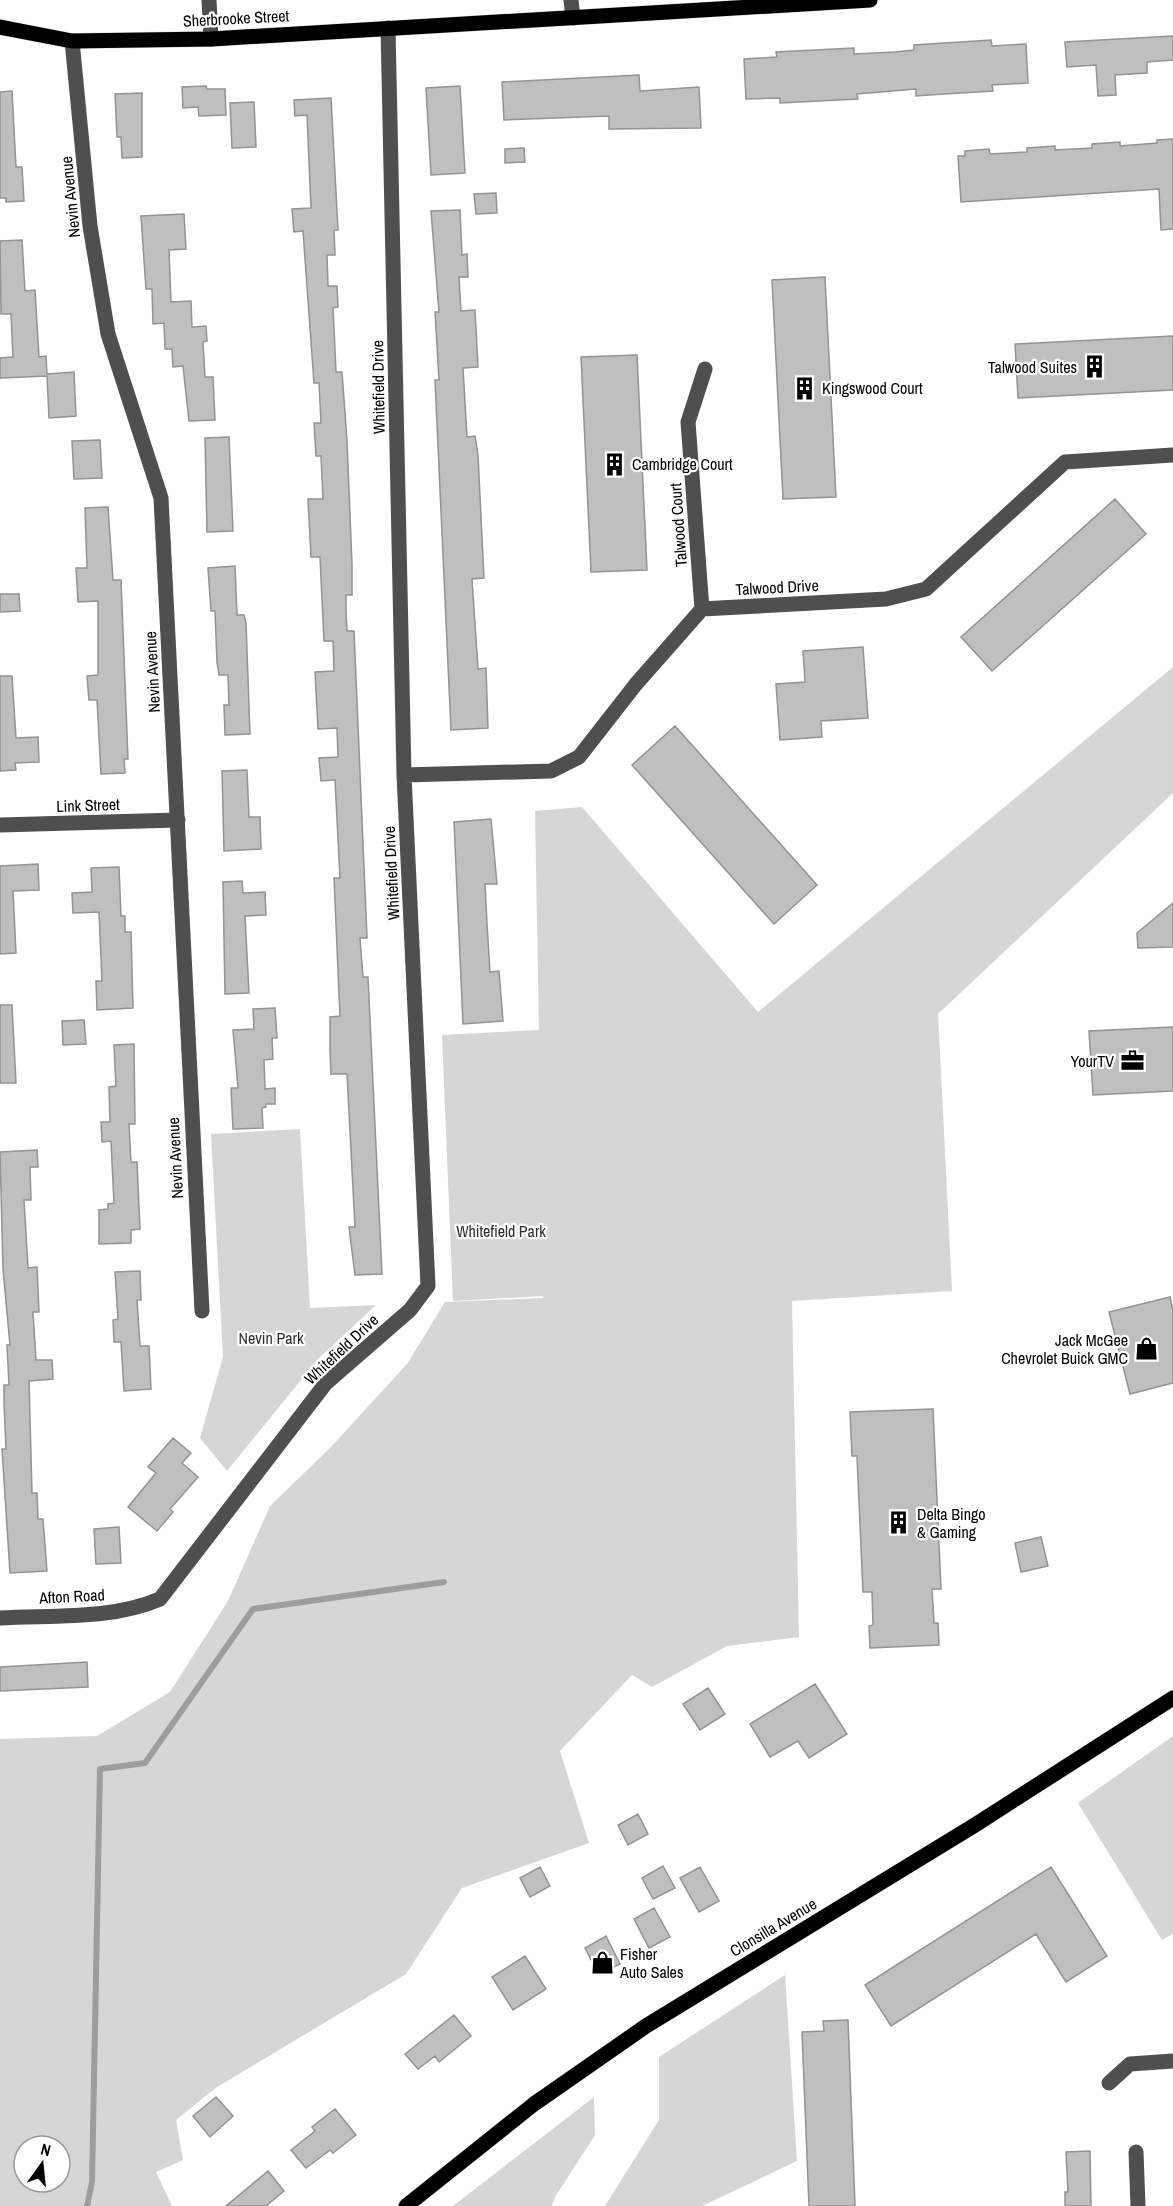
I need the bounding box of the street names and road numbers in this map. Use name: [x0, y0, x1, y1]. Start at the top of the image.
street label: Sherbrooke Street: [182, 4, 290, 32]
street label: Nevin Avenue: [55, 155, 85, 239]
street label: Whitefield Drive: [366, 340, 390, 434]
street label: Talwood Court: [664, 482, 692, 568]
street label: Talwood Drive: [735, 574, 819, 600]
street label: Nevin Avenue: [139, 631, 165, 713]
street label: Link Street: [56, 793, 120, 817]
street label: Whitefield Drive: [378, 825, 404, 921]
street label: Nevin Avenue: [162, 1117, 188, 1199]
street label: Whitefield Drive: [299, 1309, 383, 1389]
street label: Afton Road: [38, 1583, 105, 1609]
street label: Clonsilla Avenue: [726, 1892, 820, 1962]

